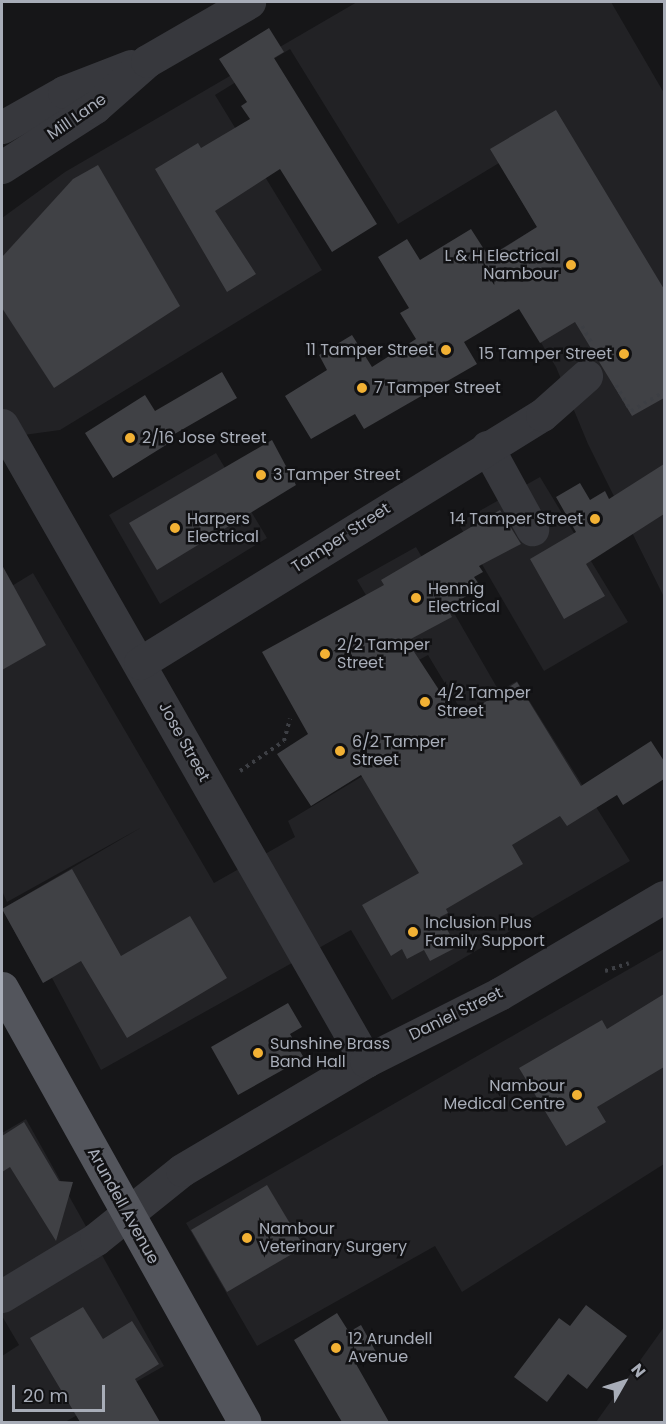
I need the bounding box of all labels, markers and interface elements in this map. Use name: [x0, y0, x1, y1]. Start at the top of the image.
street label: Mill Lane: [44, 90, 110, 144]
place label: L & H Electrical Nambour: [444, 246, 559, 284]
marker: L & H Electrical Nambour: [564, 258, 578, 272]
place label: 11 Tamper Street: [306, 340, 434, 360]
marker: 11 Tamper Street: [439, 343, 453, 357]
place label: 15 Tamper Street: [479, 344, 612, 364]
marker: 15 Tamper Street: [617, 347, 631, 361]
place label: 7 Tamper Street: [374, 378, 501, 398]
marker: 7 Tamper Street: [355, 381, 369, 395]
place label: 2/16 Jose Street: [142, 428, 266, 448]
marker: 2/16 Jose Street: [123, 431, 137, 445]
place label: 3 Tamper Street: [273, 465, 400, 485]
marker: 3 Tamper Street: [254, 468, 268, 482]
street label: Tamper Street: [288, 499, 394, 577]
place label: Harpers Electrical: [187, 509, 259, 547]
place label: 14 Tamper Street: [450, 509, 583, 529]
marker: 14 Tamper Street: [588, 512, 602, 526]
marker: Harpers Electrical: [168, 521, 182, 535]
place label: Hennig Electrical: [428, 579, 500, 617]
marker: Hennig Electrical: [409, 591, 423, 605]
place label: 2/2 Tamper Street: [337, 635, 430, 673]
marker: 2/2 Tamper Street: [318, 647, 332, 661]
place label: 4/2 Tamper Street: [437, 683, 531, 721]
marker: 4/2 Tamper Street: [418, 695, 432, 709]
street label: Jose Street: [154, 699, 214, 785]
place label: 6/2 Tamper Street: [352, 732, 446, 770]
marker: 6/2 Tamper Street: [333, 744, 347, 758]
place label: Inclusion Plus Family Support: [425, 913, 545, 951]
marker: Inclusion Plus Family Support: [406, 925, 420, 939]
street label: Daniel Street: [406, 983, 506, 1045]
place label: Sunshine Brass Band Hall: [270, 1034, 390, 1072]
marker: Sunshine Brass Band Hall: [251, 1046, 265, 1060]
place label: Nambour Medical Centre: [444, 1076, 565, 1114]
marker: Nambour Medical Centre: [570, 1088, 584, 1102]
street label: Arundell Avenue: [83, 1144, 163, 1268]
place label: Nambour Veterinary Surgery: [259, 1219, 407, 1257]
marker: Nambour Veterinary Surgery: [240, 1231, 254, 1245]
place label: 12 Arundell Avenue: [348, 1329, 432, 1367]
marker: 12 Arundell Avenue: [329, 1341, 343, 1355]
north arrow: [594, 1352, 654, 1412]
text: N: [626, 1358, 651, 1382]
scale bar: [15, 1373, 108, 1411]
text: 20 m: [23, 1383, 68, 1408]

